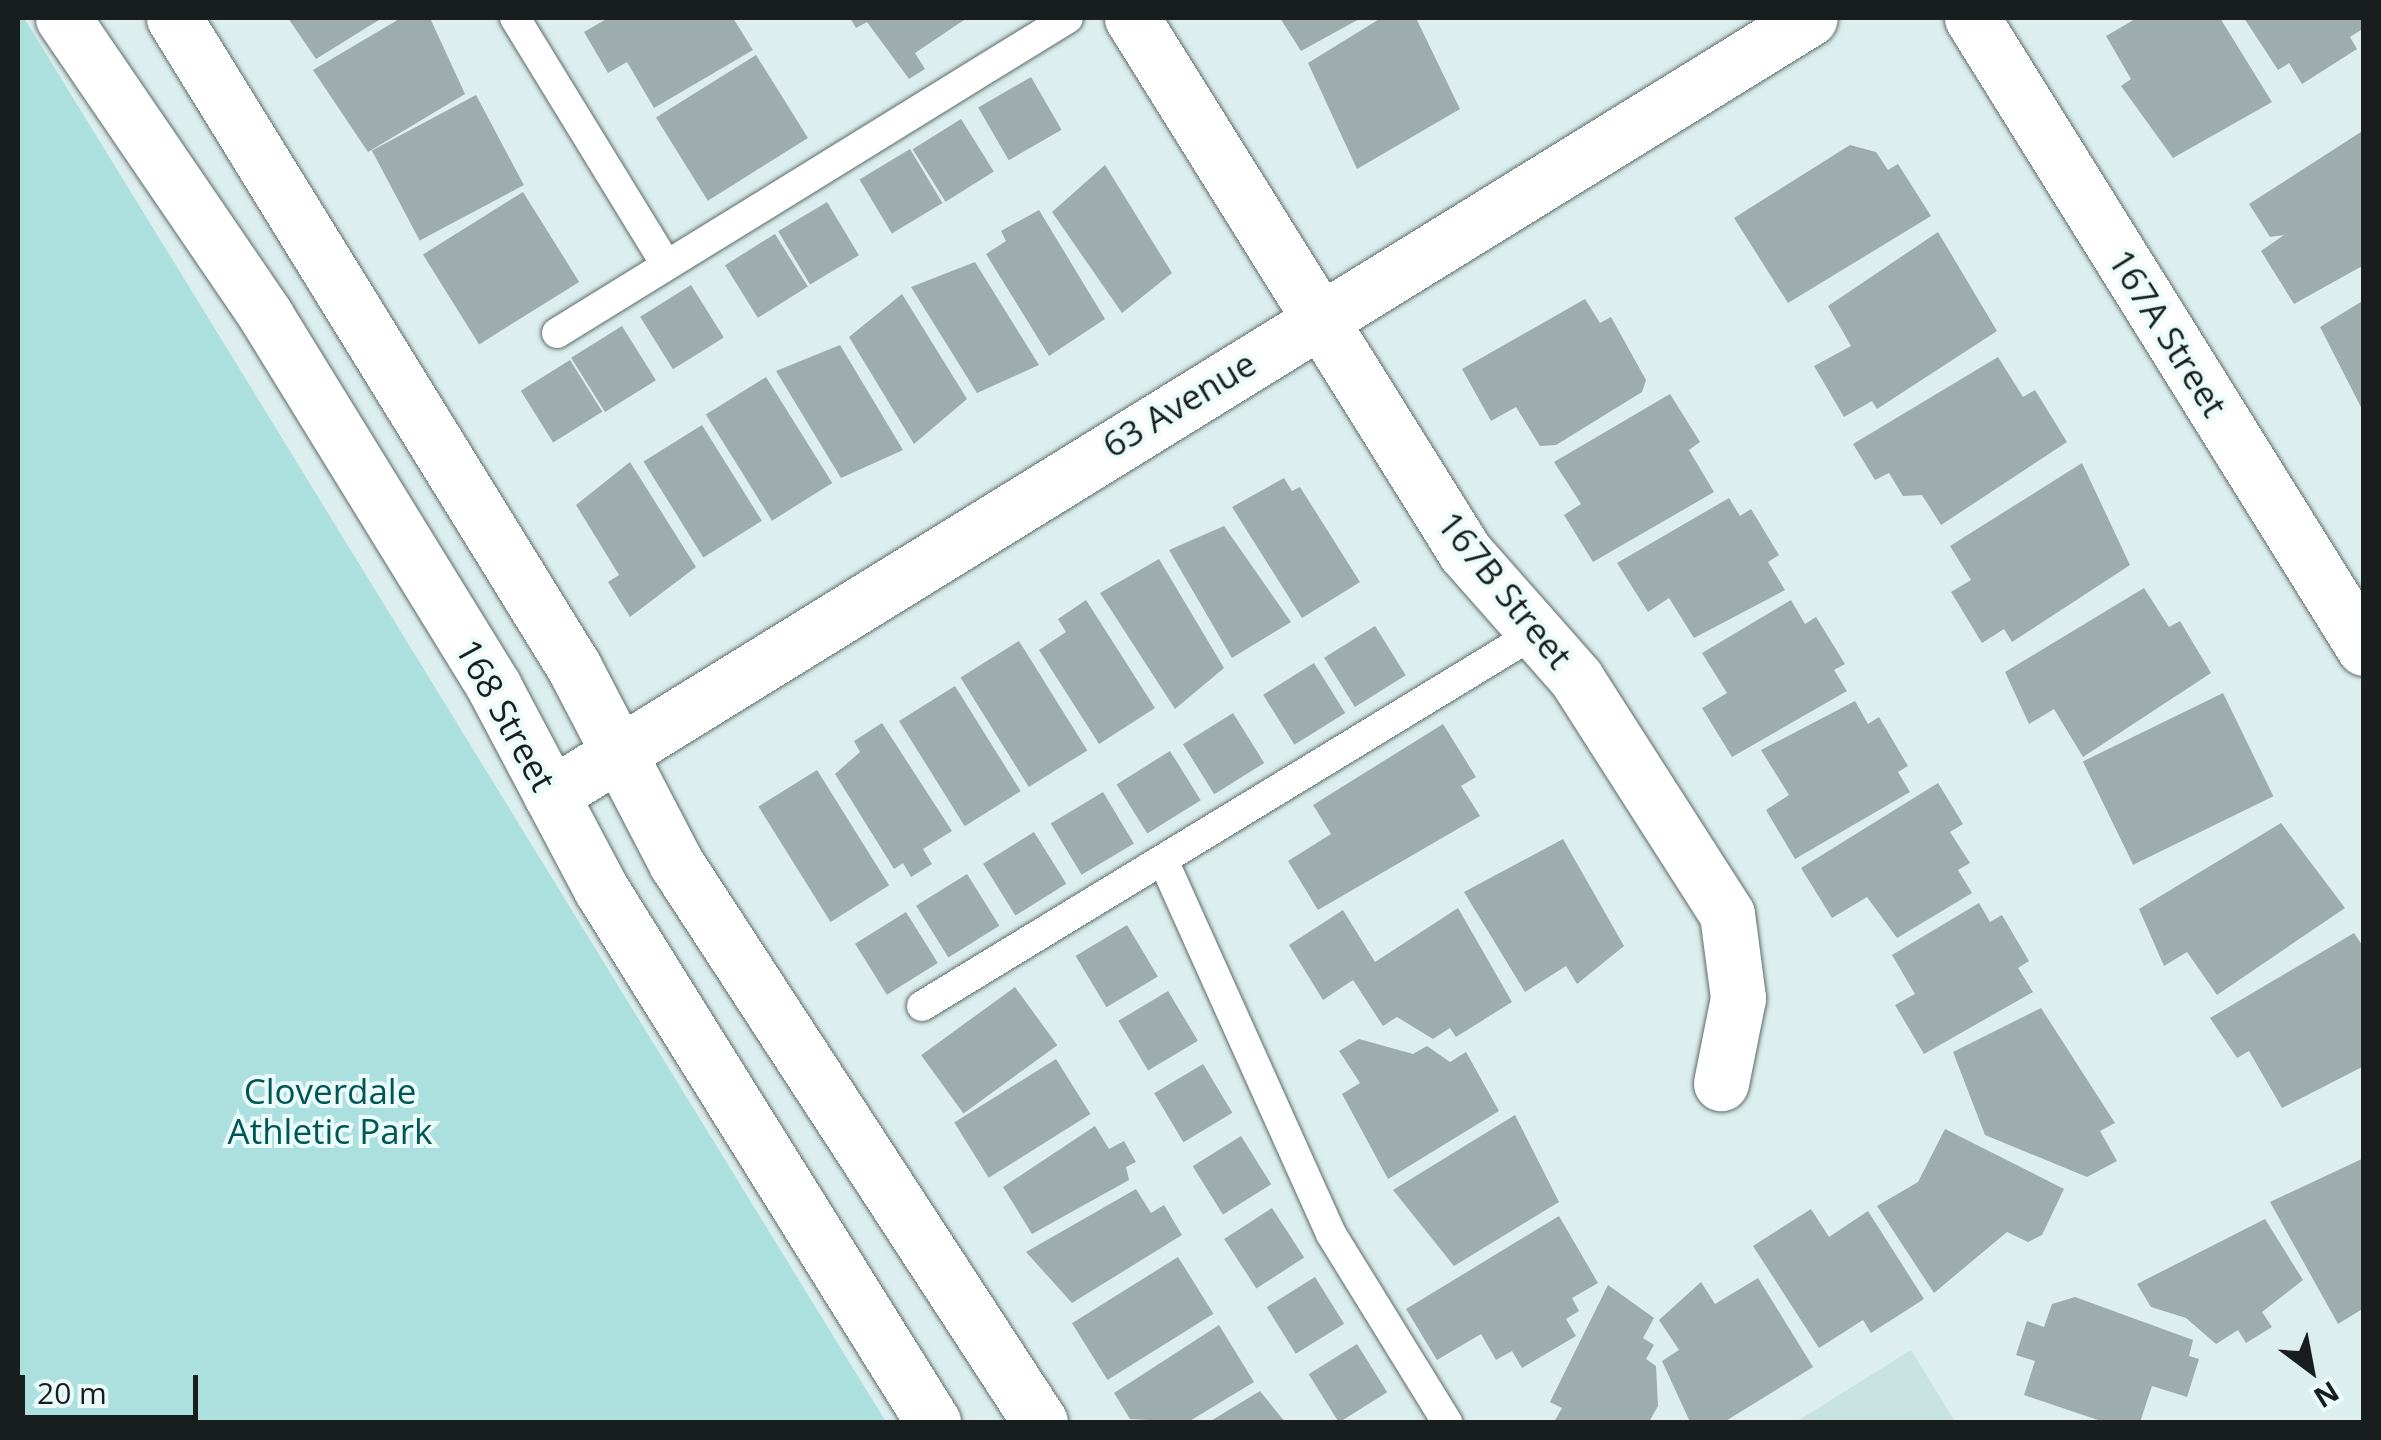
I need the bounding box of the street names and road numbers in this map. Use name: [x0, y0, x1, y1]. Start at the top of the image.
street label: 167A Street: [2100, 242, 2236, 424]
street label: 63 Avenue: [1095, 342, 1263, 466]
street label: 167B Street: [1429, 503, 1581, 677]
street label: 168 Street: [447, 632, 565, 798]

